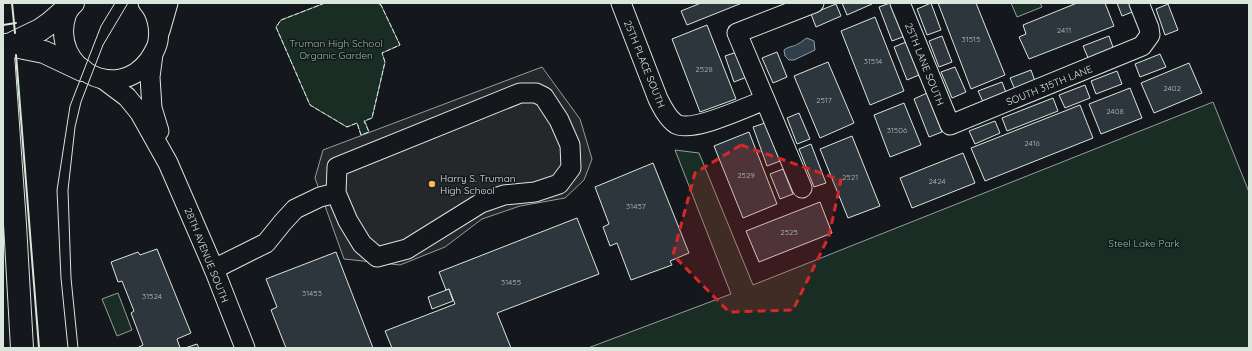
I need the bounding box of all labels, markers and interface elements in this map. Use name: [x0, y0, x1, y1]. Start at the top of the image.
street label: 25TH PLACE SOUTH: [621, 19, 668, 110]
street label: 25TH LANE SOUTH: [902, 21, 947, 107]
house number: 2411: [1057, 25, 1071, 35]
house number: 31515: [962, 34, 980, 44]
park label: Truman High School Organic Garden: [289, 37, 383, 62]
house number: 31514: [864, 56, 882, 66]
street label: SOUTH 315TH LANE: [1004, 62, 1094, 109]
house number: 2528: [695, 64, 713, 74]
house number: 2402: [1163, 83, 1181, 93]
house number: 2517: [816, 95, 832, 105]
house number: 2408: [1106, 106, 1124, 116]
house number: 31506: [887, 125, 908, 135]
house number: 2416: [1024, 138, 1041, 148]
house number: 2529: [737, 170, 755, 180]
place label: Harry S. Truman High School: [440, 172, 515, 197]
house number: 2521: [842, 172, 858, 182]
house number: 2424: [928, 176, 946, 186]
marker: Harry S. Truman High School: [427, 179, 437, 189]
house number: 31457: [626, 201, 646, 211]
street label: 28TH AVENUE SOUTH: [182, 206, 232, 305]
house number: 2525: [780, 227, 798, 237]
park label: Steel Lake Park: [1108, 237, 1180, 250]
house number: 31455: [501, 277, 521, 287]
house number: 31453: [302, 288, 322, 298]
house number: 31524: [142, 291, 162, 301]

